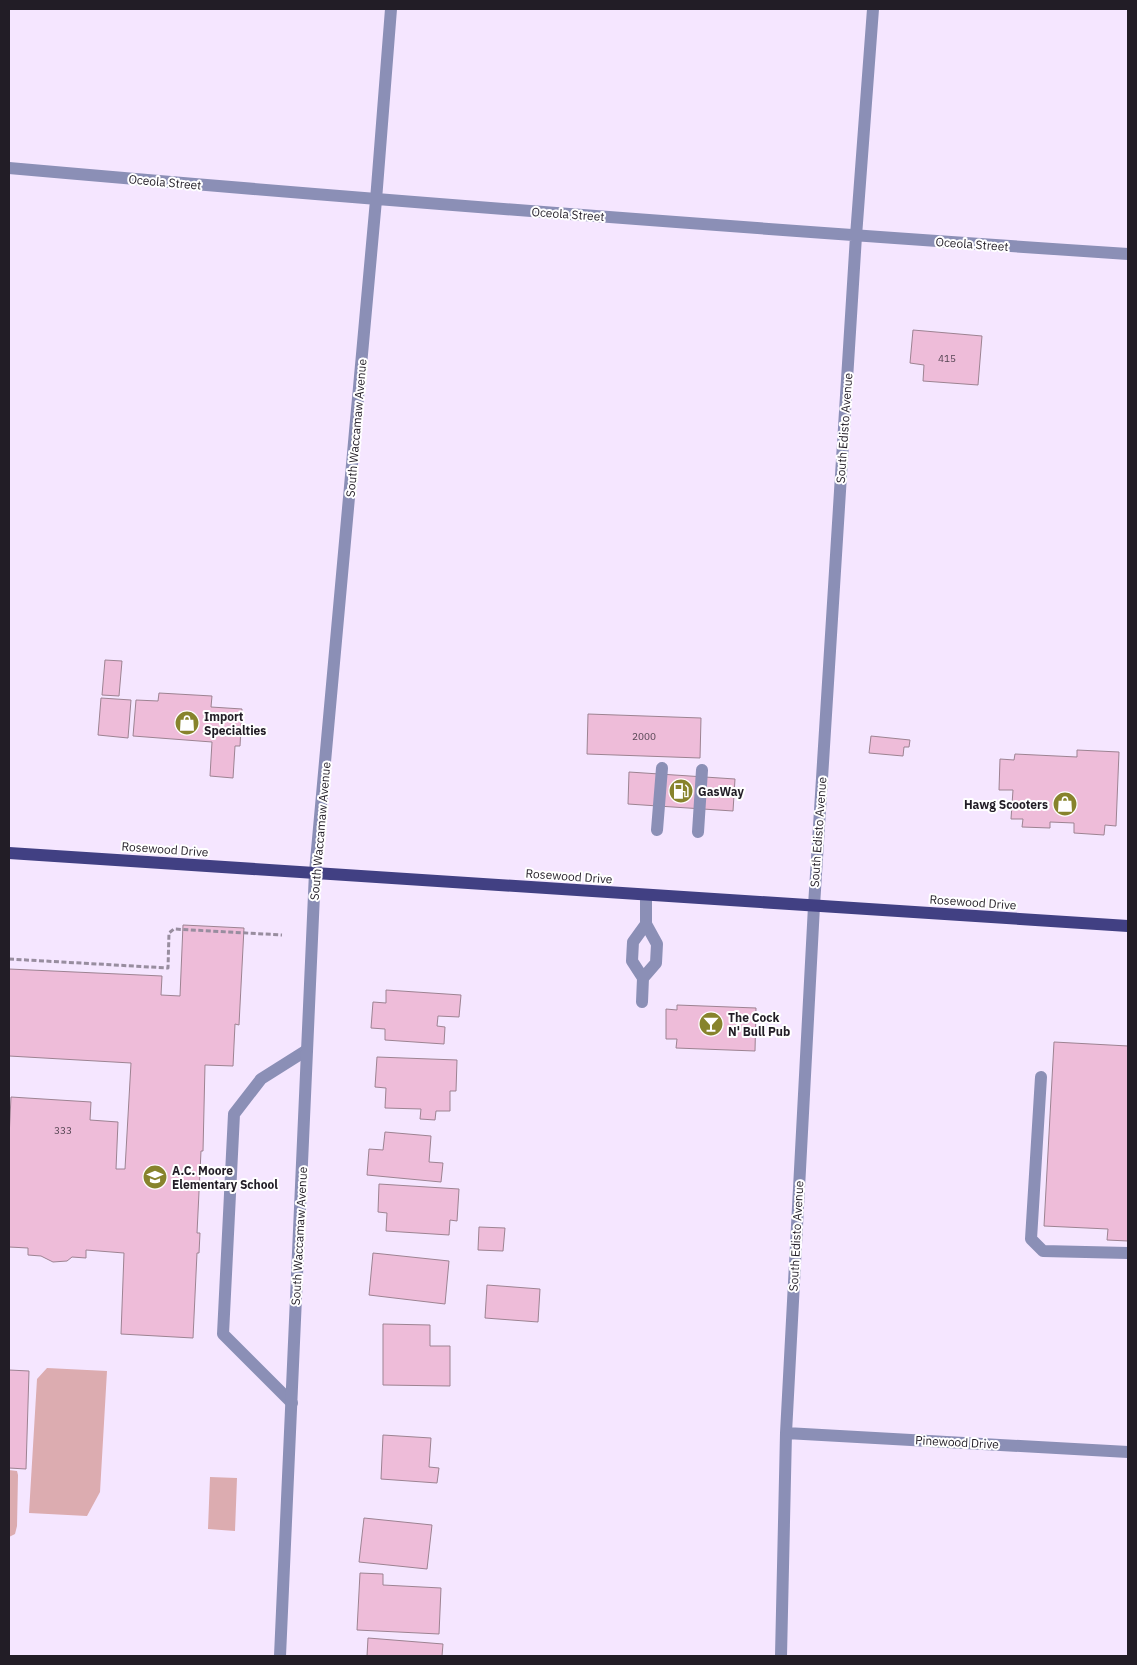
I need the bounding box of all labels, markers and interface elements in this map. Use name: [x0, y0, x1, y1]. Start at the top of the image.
street label: Oceola Street: [128, 171, 202, 193]
street label: Oceola Street: [531, 204, 605, 224]
street label: Oceola Street: [935, 234, 1009, 254]
house number: 415: [938, 352, 956, 365]
street label: South Waccamaw Avenue: [342, 358, 370, 498]
street label: South Edisto Avenue: [833, 372, 855, 484]
place label: Import Specialties: [204, 709, 266, 738]
shop icon: Import Specialties: [174, 710, 200, 736]
house number: 2000: [632, 730, 656, 743]
street label: South Waccamaw Avenue: [306, 761, 334, 901]
street label: South Edisto Avenue: [807, 776, 829, 888]
fuel station icon: GasWay: [668, 778, 694, 804]
place label: GasWay: [698, 784, 745, 799]
shop icon: Hawg Scooters: [1052, 791, 1078, 817]
place label: Hawg Scooters: [964, 797, 1048, 812]
street label: Rosewood Drive: [121, 838, 209, 860]
street label: Rosewood Drive: [525, 865, 613, 887]
street label: Rosewood Drive: [929, 891, 1017, 913]
place label: The Cock N' Bull Pub: [728, 1010, 790, 1039]
bar icon: The Cock N' Bull Pub: [698, 1011, 724, 1037]
house number: 333: [54, 1124, 72, 1137]
place label: A.C. Moore Elementary School: [172, 1163, 278, 1192]
school or university icon: A.C. Moore Elementary School: [142, 1164, 168, 1190]
street label: South Waccamaw Avenue: [288, 1166, 310, 1306]
street label: South Edisto Avenue: [786, 1180, 806, 1292]
street label: Pinewood Drive: [915, 1432, 1000, 1452]

